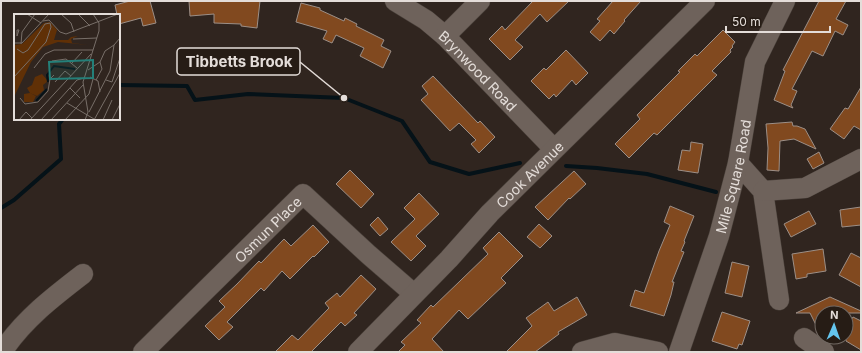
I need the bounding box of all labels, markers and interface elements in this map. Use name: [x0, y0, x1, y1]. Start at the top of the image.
scale bar: [726, 8, 830, 34]
inset map: [14, 14, 120, 120]
text: 50 m: [732, 14, 761, 29]
street label: Brynwood Road: [436, 26, 521, 114]
callout: Tibbetts Brook: [177, 48, 300, 75]
text: Tibbetts Brook: [186, 52, 293, 71]
street label: Mile Square Road: [712, 118, 754, 235]
street label: Cook Avenue: [492, 137, 567, 211]
street label: Osmun Place: [231, 192, 305, 266]
north arrow: [814, 305, 854, 345]
text: N: [830, 308, 839, 322]

